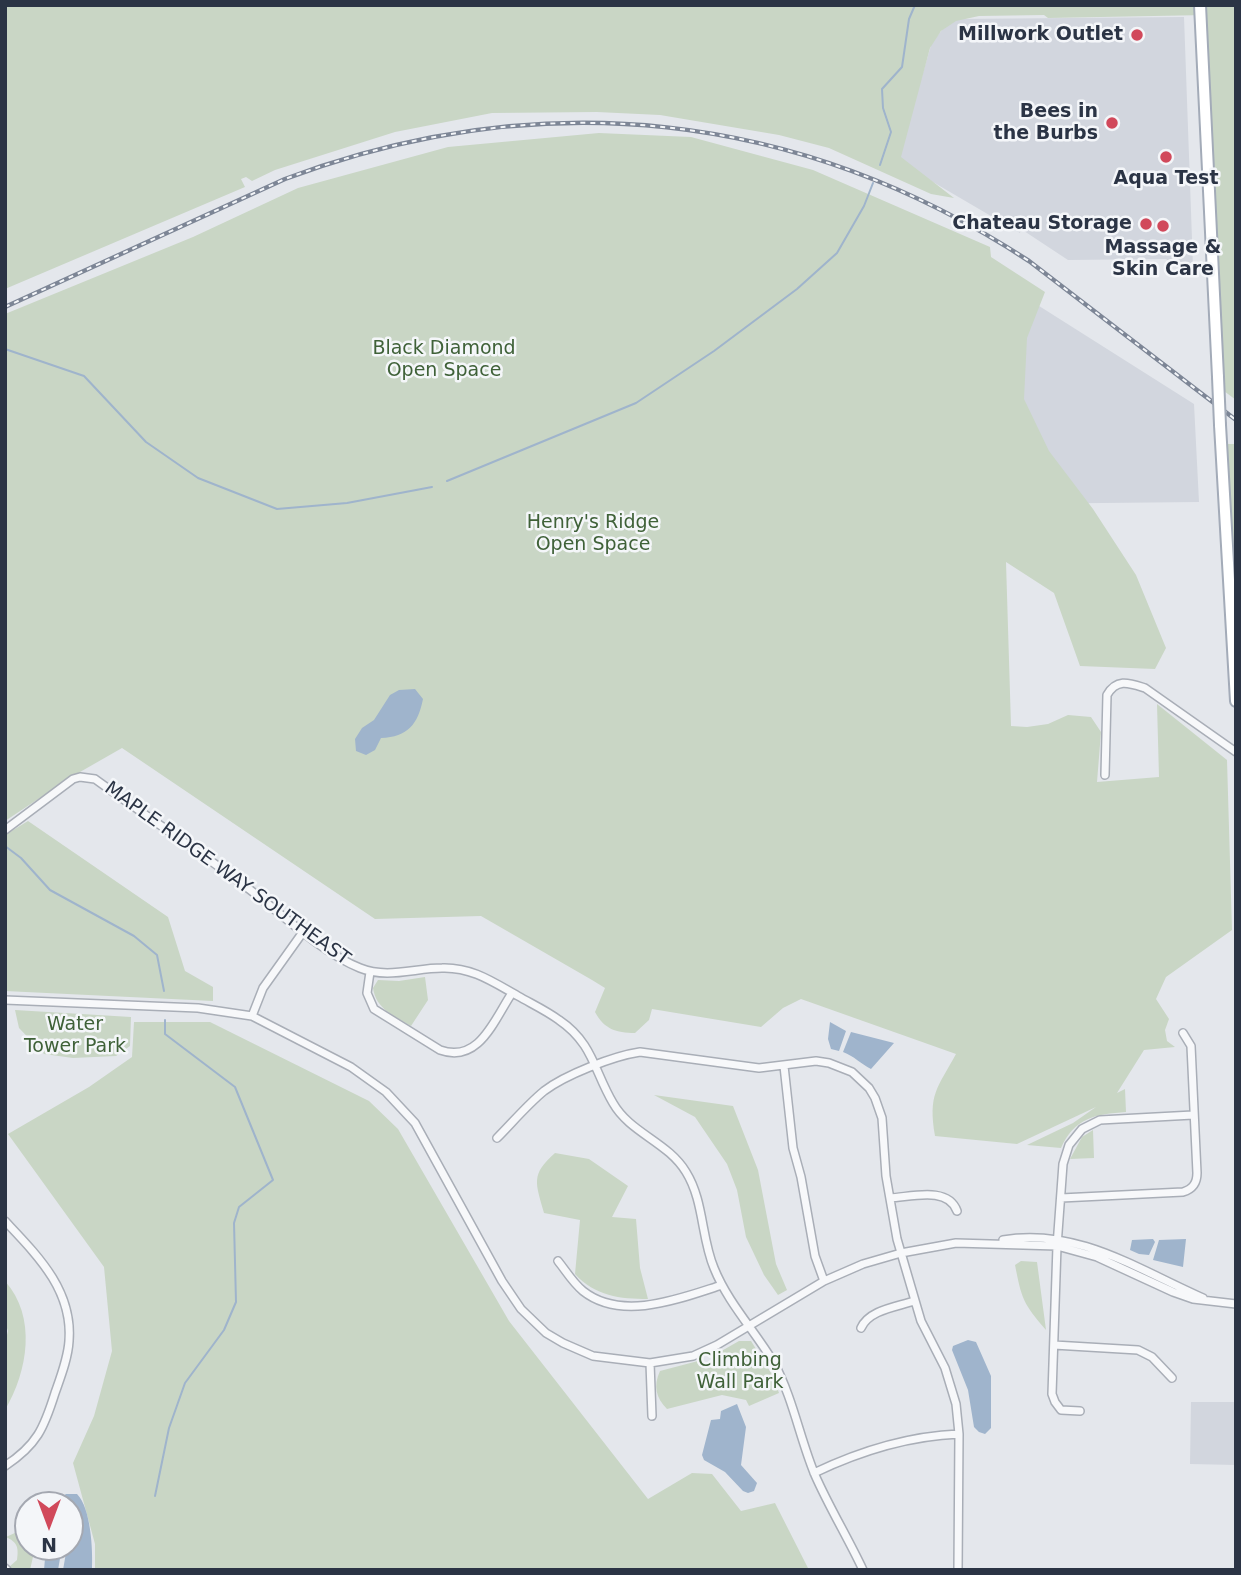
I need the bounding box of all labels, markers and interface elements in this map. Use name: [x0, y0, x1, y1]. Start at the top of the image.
place label: Millwork Outlet: [958, 24, 1123, 46]
marker: Millwork Outlet: [1129, 27, 1145, 43]
place label: Bees in the Burbs: [994, 101, 1098, 145]
marker: Bees in the Burbs: [1104, 115, 1120, 131]
marker: Aqua Test: [1158, 149, 1174, 165]
place label: Aqua Test: [1114, 168, 1218, 190]
place label: Chateau Storage: [952, 213, 1132, 235]
marker: Chateau Storage: [1138, 216, 1154, 232]
marker: Massage & Skin Care: [1155, 218, 1171, 234]
place label: Massage & Skin Care: [1105, 237, 1221, 281]
park label: Black Diamond Open Space: [372, 338, 516, 382]
park label: Henry's Ridge Open Space: [527, 512, 659, 556]
street label: MAPLE RIDGE WAY SOUTHEAST: [100, 777, 354, 971]
park label: Water Tower Park: [24, 1014, 126, 1058]
park label: Climbing Wall Park: [697, 1350, 783, 1394]
north arrow: [14, 1491, 84, 1561]
text: N: [41, 1534, 57, 1556]

